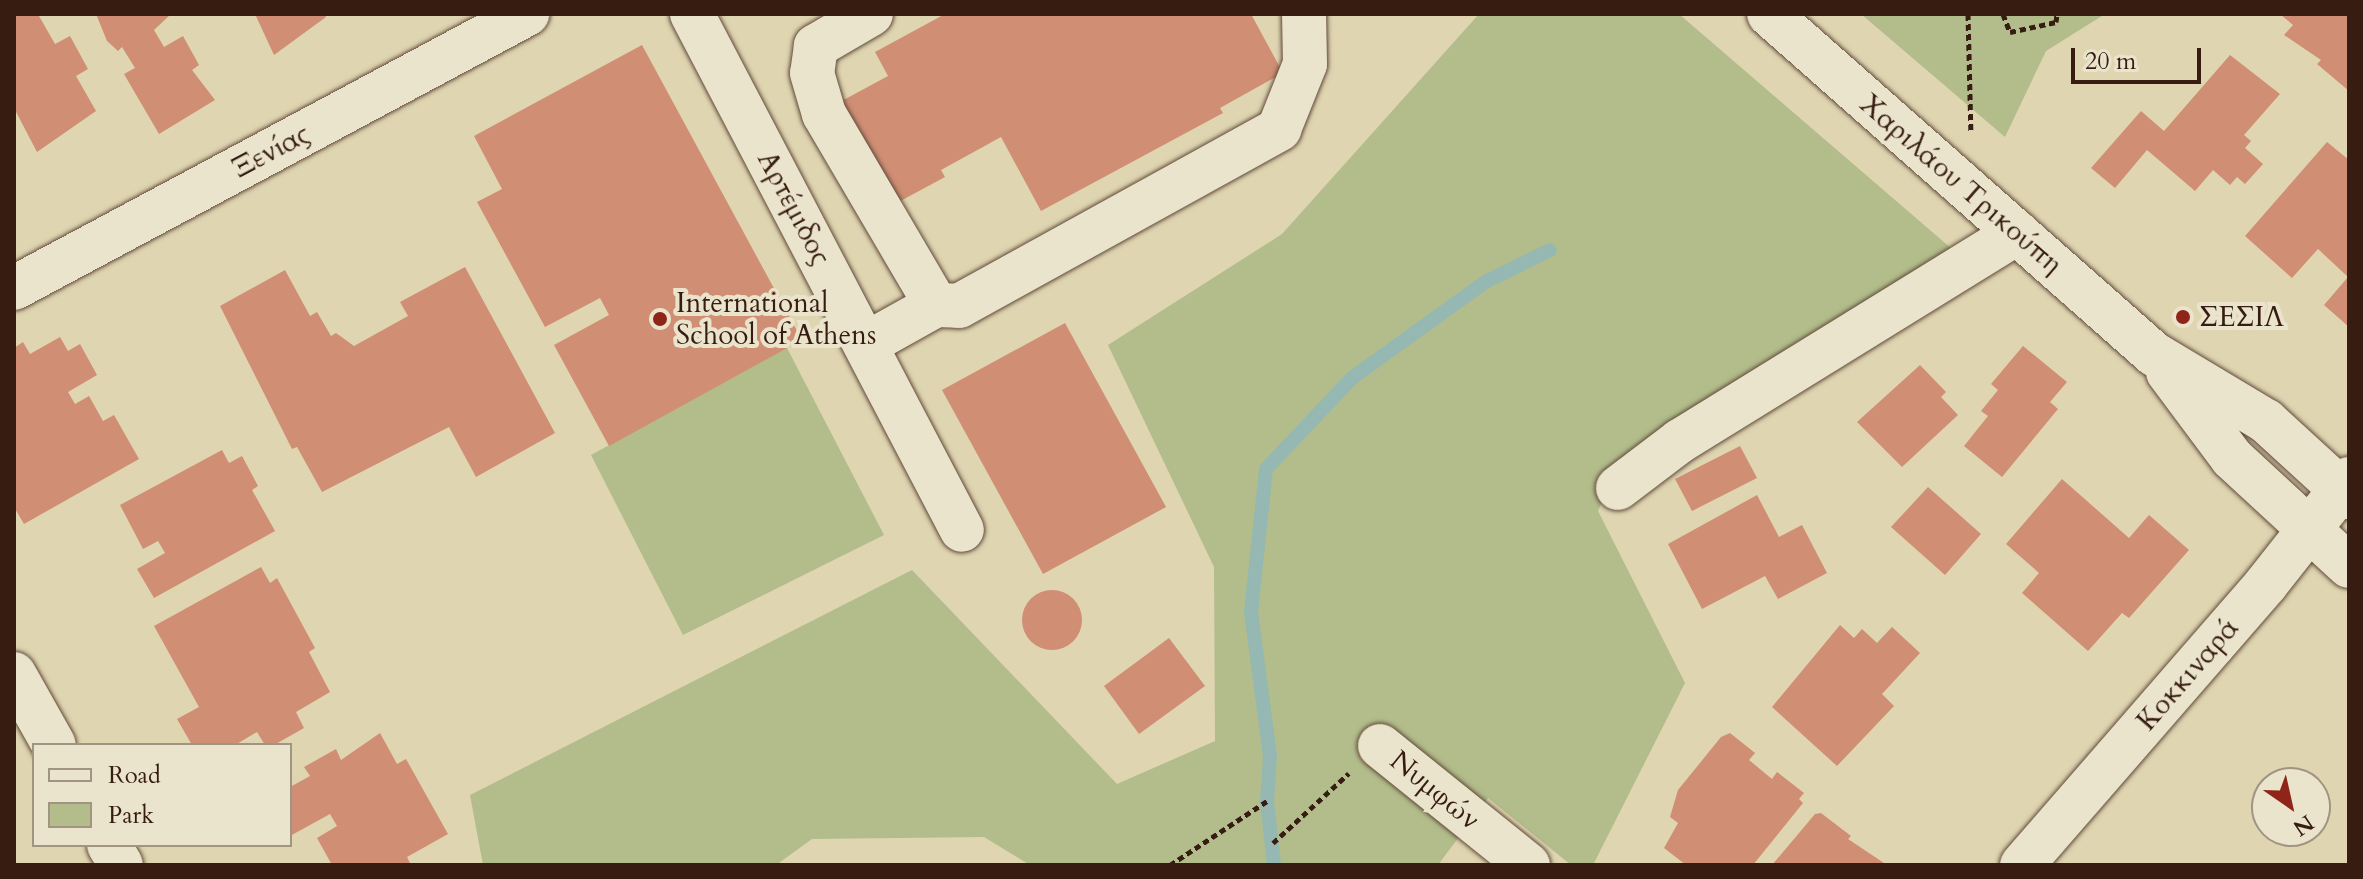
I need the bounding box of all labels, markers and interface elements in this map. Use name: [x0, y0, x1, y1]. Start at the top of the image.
scale bar: [2075, 32, 2205, 82]
text: 20 m: [2085, 45, 2136, 78]
street label: Χαριλάου Τρικούπη: [1853, 87, 2069, 281]
street label: Ξενίας: [227, 117, 315, 185]
street label: Αρτέμιδος: [750, 146, 838, 270]
place label: International School of Athens: [676, 286, 876, 352]
place label: ΣΕΣΙΛ: [2199, 300, 2284, 334]
marker: ΣΕΣΙΛ: [2174, 308, 2192, 326]
marker: International School of Athens: [651, 310, 669, 328]
street label: Κοκκιναρά: [2130, 611, 2246, 737]
legend: [32, 743, 292, 847]
street label: Νυμφών: [1383, 744, 1487, 836]
text: Road: [108, 759, 161, 792]
north arrow: [2251, 767, 2331, 847]
text: Park: [108, 799, 154, 832]
text: N: [2287, 807, 2320, 843]

